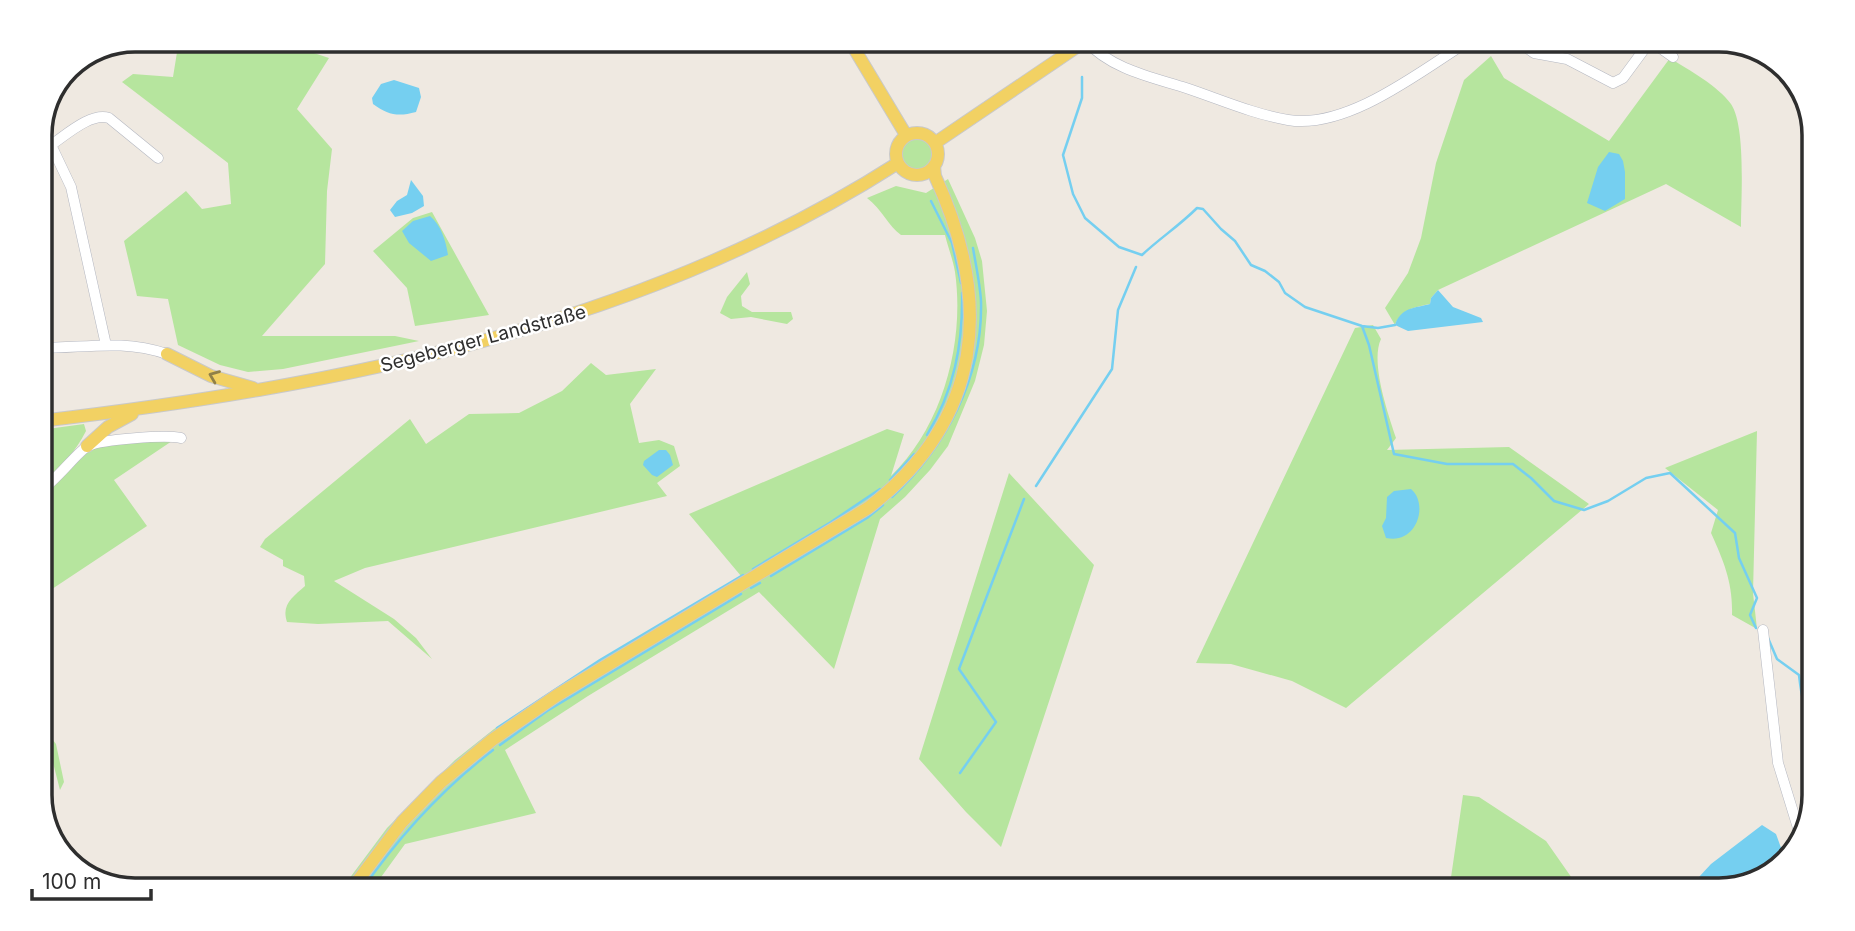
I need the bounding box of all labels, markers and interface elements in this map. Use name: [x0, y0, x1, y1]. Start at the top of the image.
street label: Segeberger Landstraße: [378, 300, 588, 377]
one-way arrow: [208, 371, 220, 385]
scale bar: [32, 858, 150, 902]
text: 100 m: [42, 869, 101, 894]

